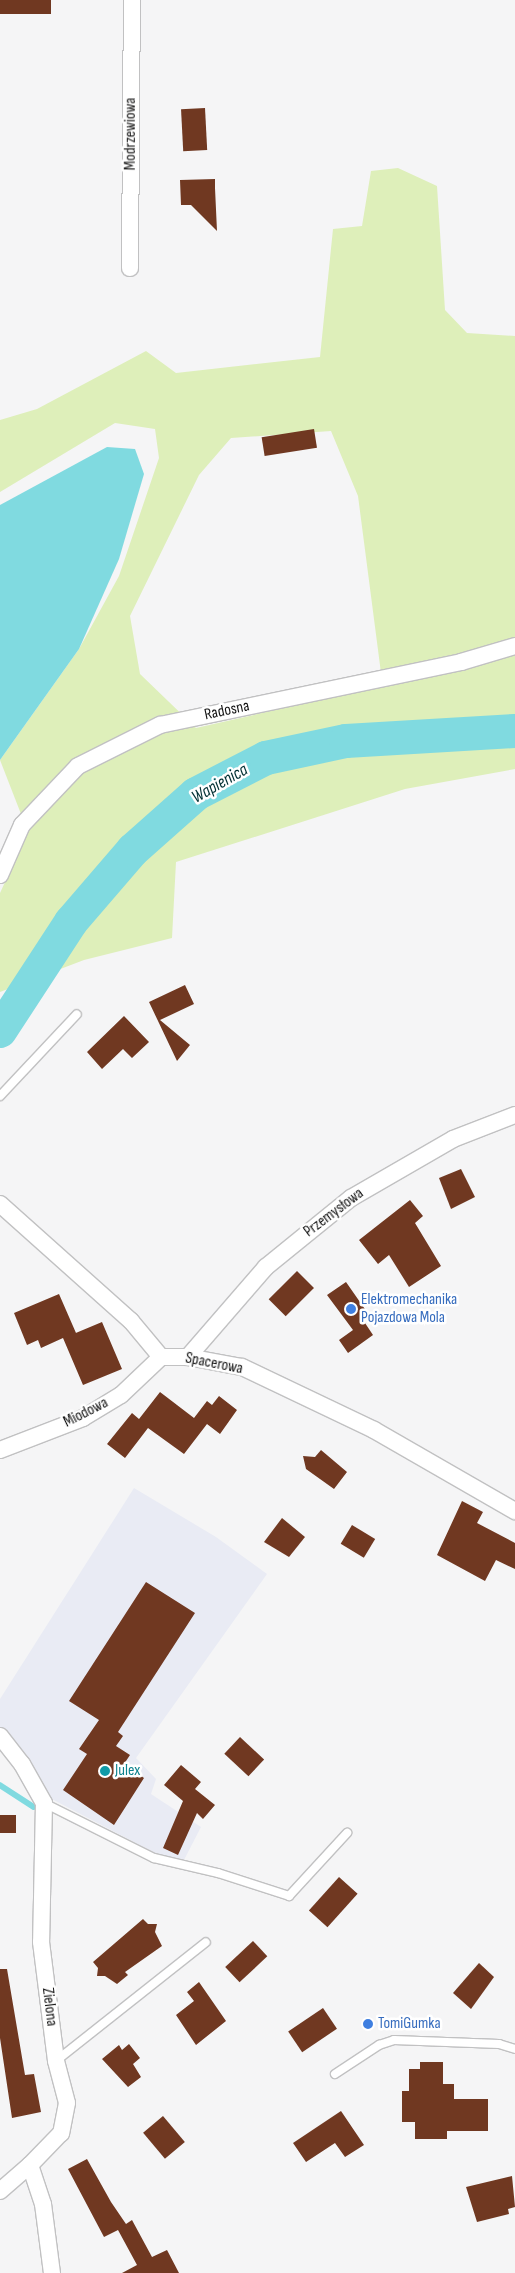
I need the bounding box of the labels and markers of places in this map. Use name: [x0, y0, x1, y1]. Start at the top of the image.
place label: Elektromechanika Pojazdowa Mola: [361, 1290, 457, 1328]
marker: Elektromechanika Pojazdowa Mola: [345, 1303, 357, 1315]
place label: Julex: [115, 1761, 140, 1781]
marker: Julex: [99, 1765, 111, 1777]
place label: TomiGumka: [378, 2014, 441, 2034]
marker: TomiGumka: [362, 2018, 374, 2030]

